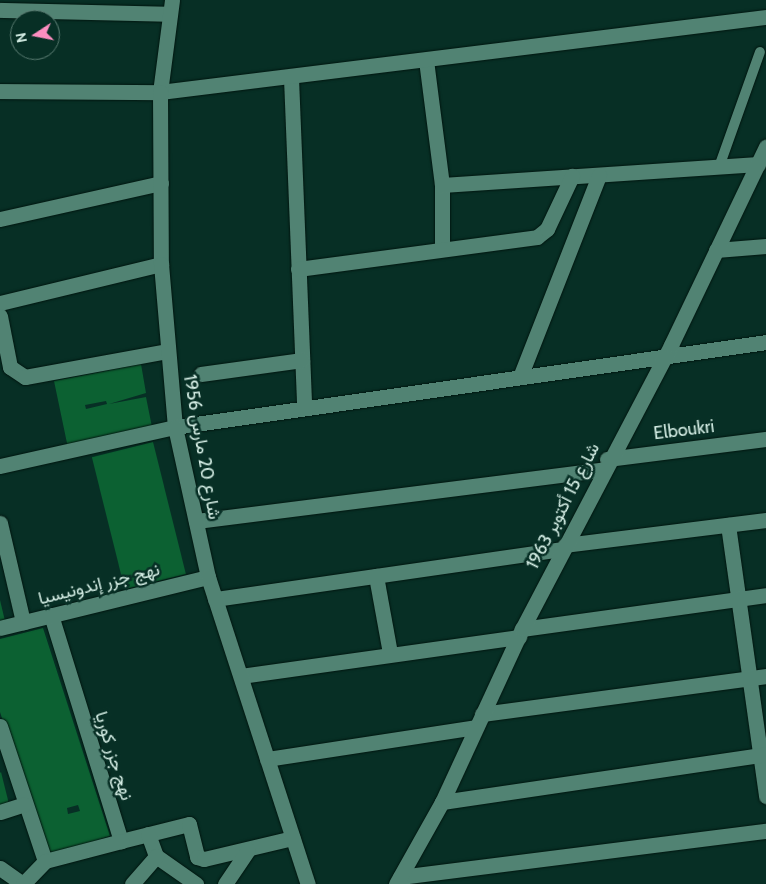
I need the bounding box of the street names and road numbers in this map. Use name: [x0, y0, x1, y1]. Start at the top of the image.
street label: شارع 20 مارس 1956: [179, 373, 225, 521]
street label: Elboukri: [652, 416, 716, 444]
street label: شارع 15 أكتوبر 1963: [522, 439, 604, 573]
street label: نهج جزر إندونيسيا: [36, 558, 162, 610]
street label: نهج جزر كوريا: [90, 709, 138, 803]

